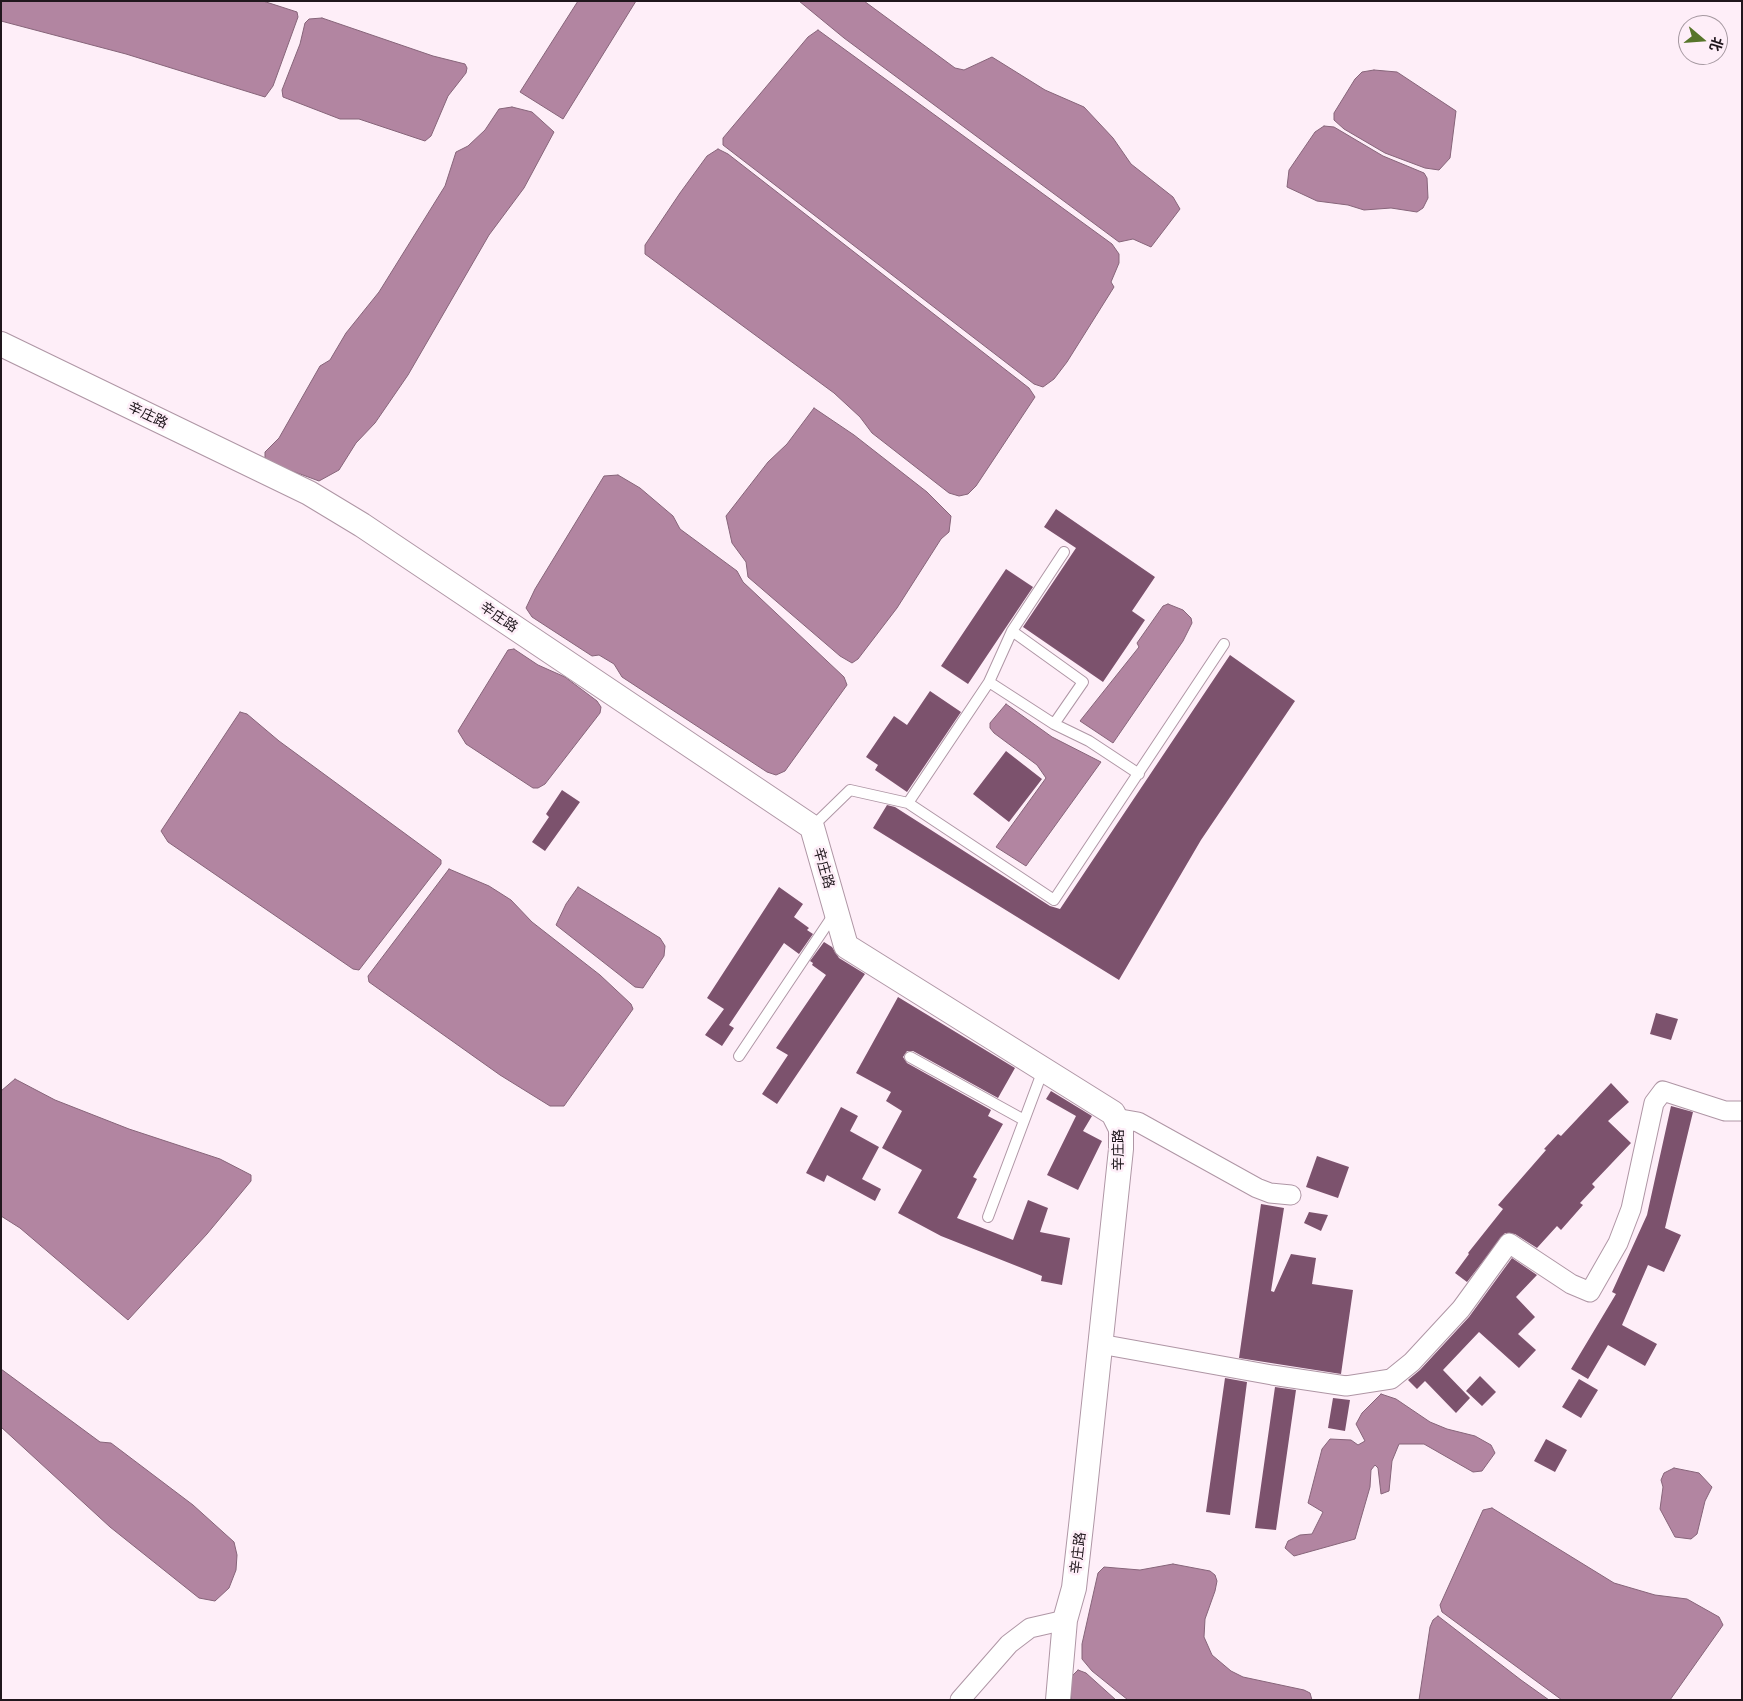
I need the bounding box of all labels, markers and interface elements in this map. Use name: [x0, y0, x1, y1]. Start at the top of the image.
north arrow: [1678, 15, 1728, 65]
text: 北: [1707, 35, 1727, 54]
street label: 辛庄路: [125, 398, 171, 432]
street label: 辛庄路: [477, 598, 521, 636]
street label: 辛庄路: [810, 845, 838, 891]
street label: 辛庄路: [1110, 1129, 1126, 1171]
street label: 辛庄路: [1067, 1531, 1089, 1575]

